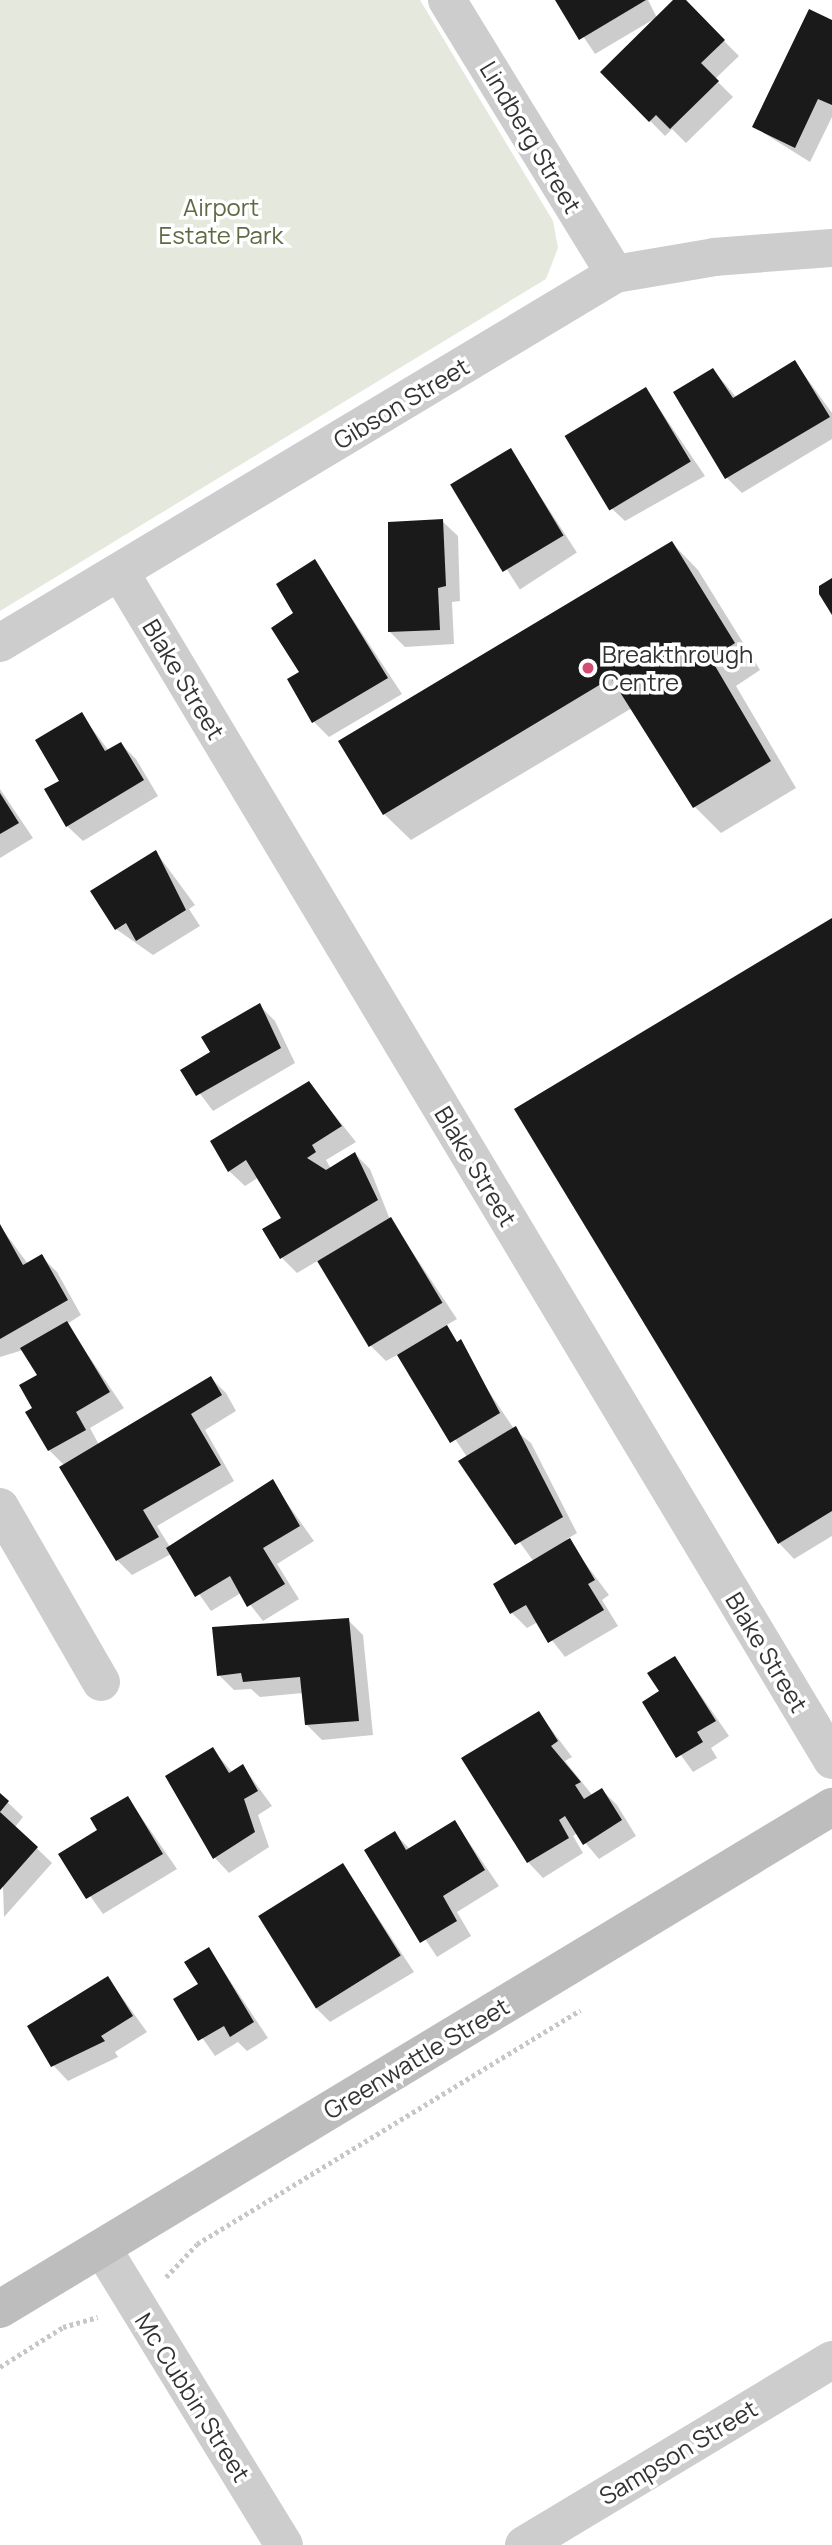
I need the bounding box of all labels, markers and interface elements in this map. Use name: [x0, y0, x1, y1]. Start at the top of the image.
street label: Lindberg Street: [474, 56, 588, 218]
park label: Airport Estate Park: [158, 193, 284, 249]
street label: Gibson Street: [328, 351, 474, 455]
street label: Blake Street: [137, 614, 231, 744]
place label: Breakthrough Centre: [602, 640, 753, 696]
marker: Breakthrough Centre: [580, 660, 596, 676]
street label: Blake Street: [429, 1101, 523, 1231]
street label: Blake Street: [720, 1587, 814, 1717]
street label: Greenwattle Street: [318, 1991, 514, 2125]
street label: Mc Cubbin Street: [130, 2307, 256, 2487]
street label: Sampson Street: [594, 2394, 762, 2510]

